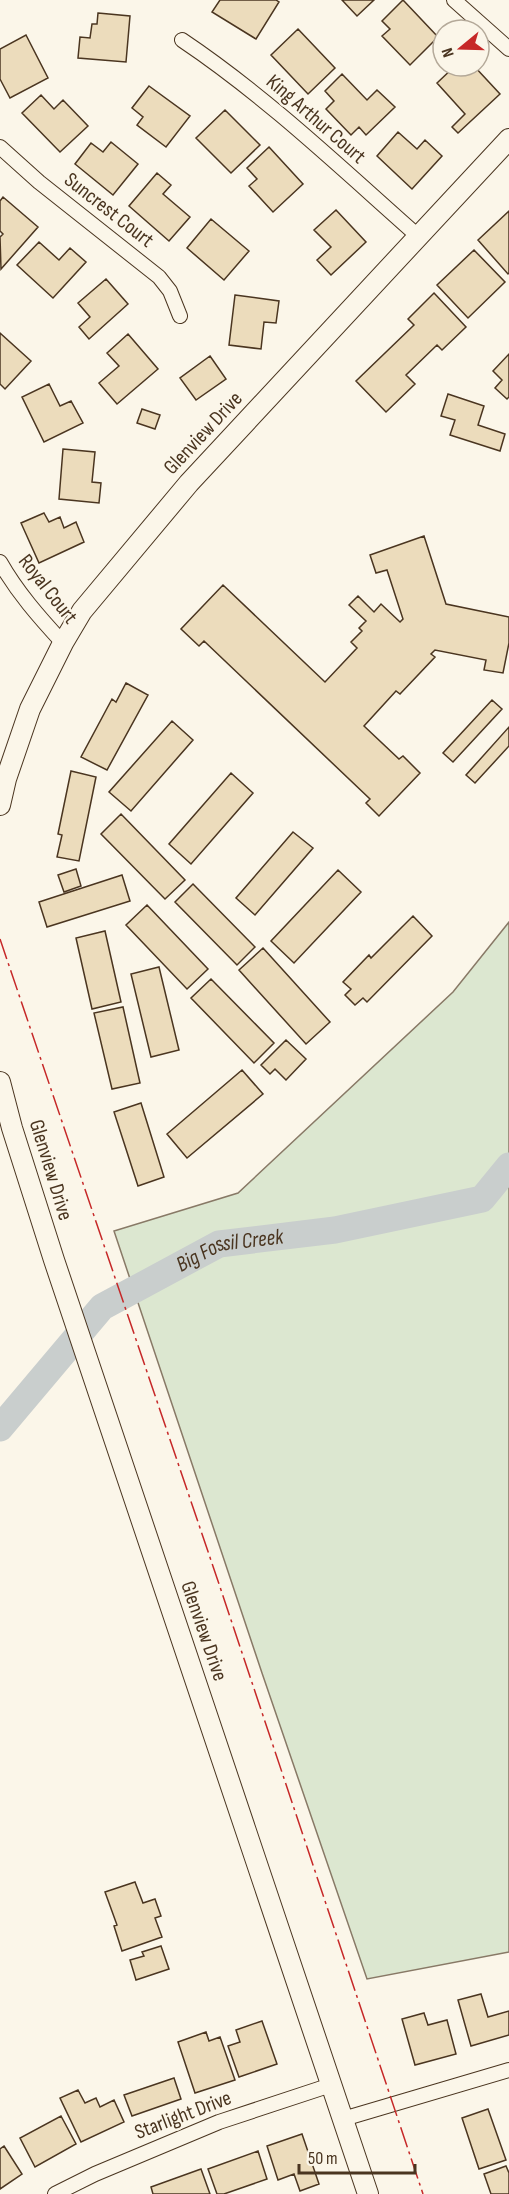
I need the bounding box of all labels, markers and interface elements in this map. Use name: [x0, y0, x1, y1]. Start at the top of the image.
north arrow: [431, 18, 491, 78]
text: N: [438, 45, 459, 60]
street label: King Arthur Court: [261, 69, 371, 169]
street label: Suncrest Court: [59, 167, 159, 253]
street label: Glenview Drive: [158, 386, 248, 480]
street label: Royal Court: [13, 549, 83, 629]
street label: Glenview Drive: [24, 1117, 78, 1223]
water label: Big Fossil Creek: [171, 1223, 285, 1278]
street label: Glenview Drive: [175, 1578, 233, 1684]
street label: Starlight Drive: [131, 2085, 235, 2145]
scale bar: [299, 2137, 414, 2175]
text: 50 m: [308, 2148, 338, 2169]

